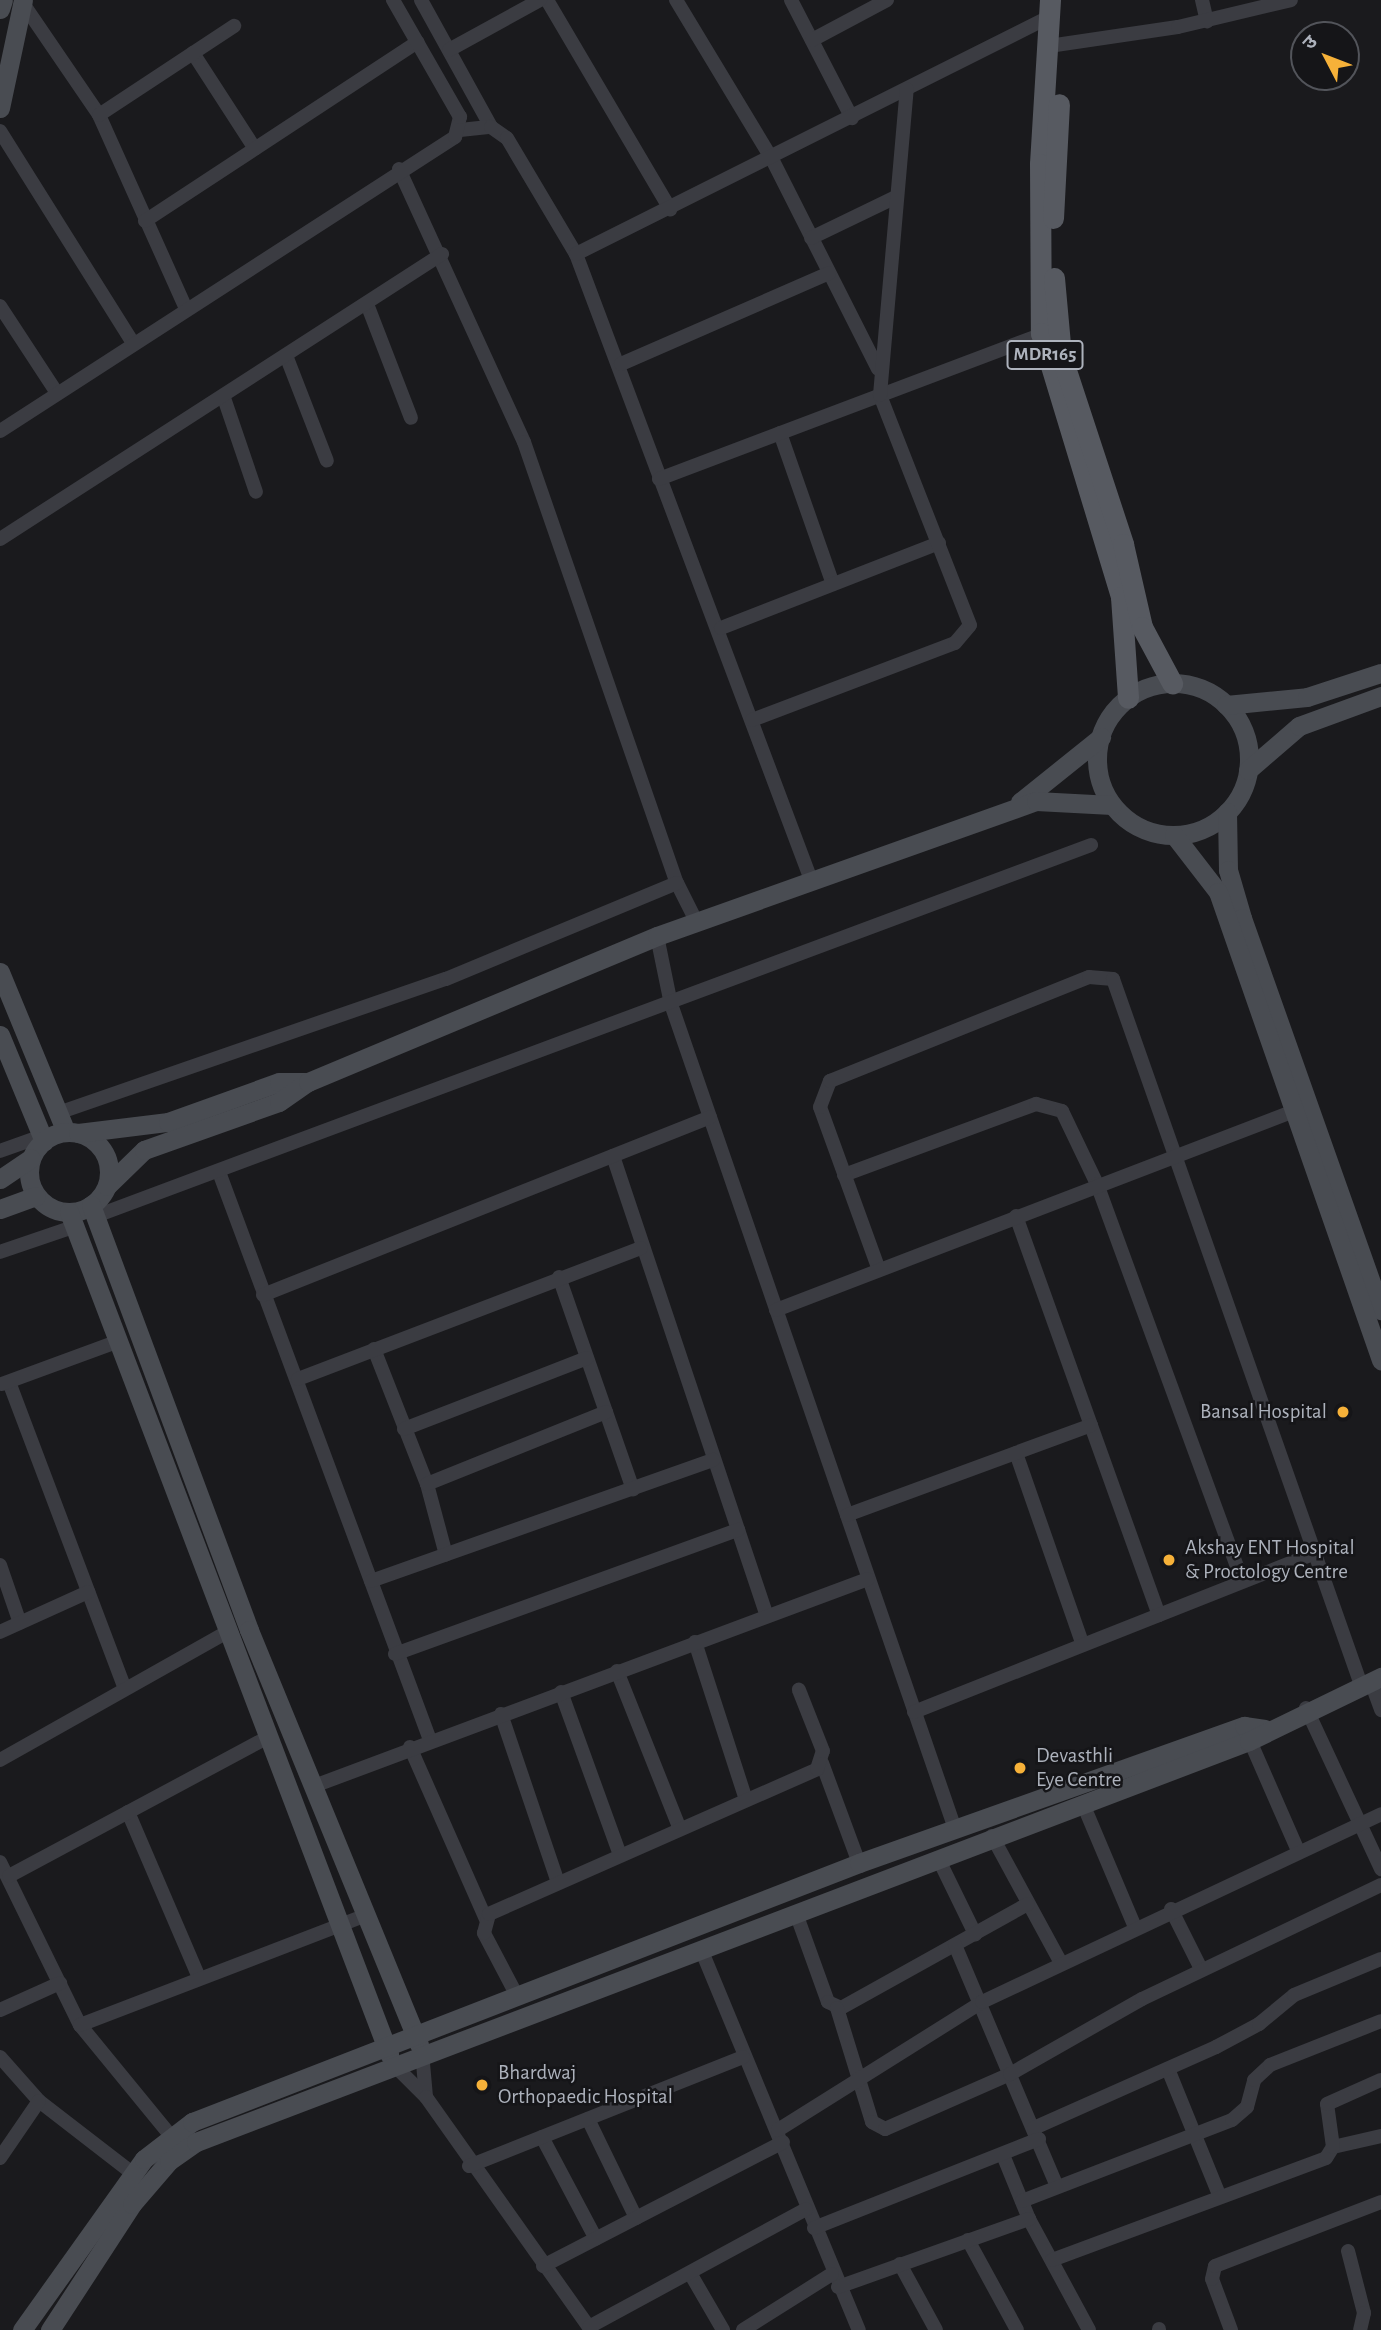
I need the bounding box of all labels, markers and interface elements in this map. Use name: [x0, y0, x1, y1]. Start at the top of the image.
north arrow: [1290, 21, 1360, 91]
text: उ: [1300, 32, 1321, 53]
road number: MDR165: [1006, 340, 1084, 370]
place label: Bansal Hospital: [1200, 1399, 1327, 1425]
marker: Bansal Hospital: [1333, 1402, 1353, 1422]
place label: Akshay ENT Hospital & Proctology Centre: [1185, 1535, 1355, 1585]
marker: Akshay ENT Hospital & Proctology Centre: [1159, 1550, 1179, 1570]
place label: Devasthli Eye Centre: [1036, 1743, 1121, 1793]
marker: Devasthli Eye Centre: [1010, 1758, 1030, 1778]
place label: Bhardwaj Orthopaedic Hospital: [498, 2060, 673, 2110]
marker: Bhardwaj Orthopaedic Hospital: [472, 2075, 492, 2095]

